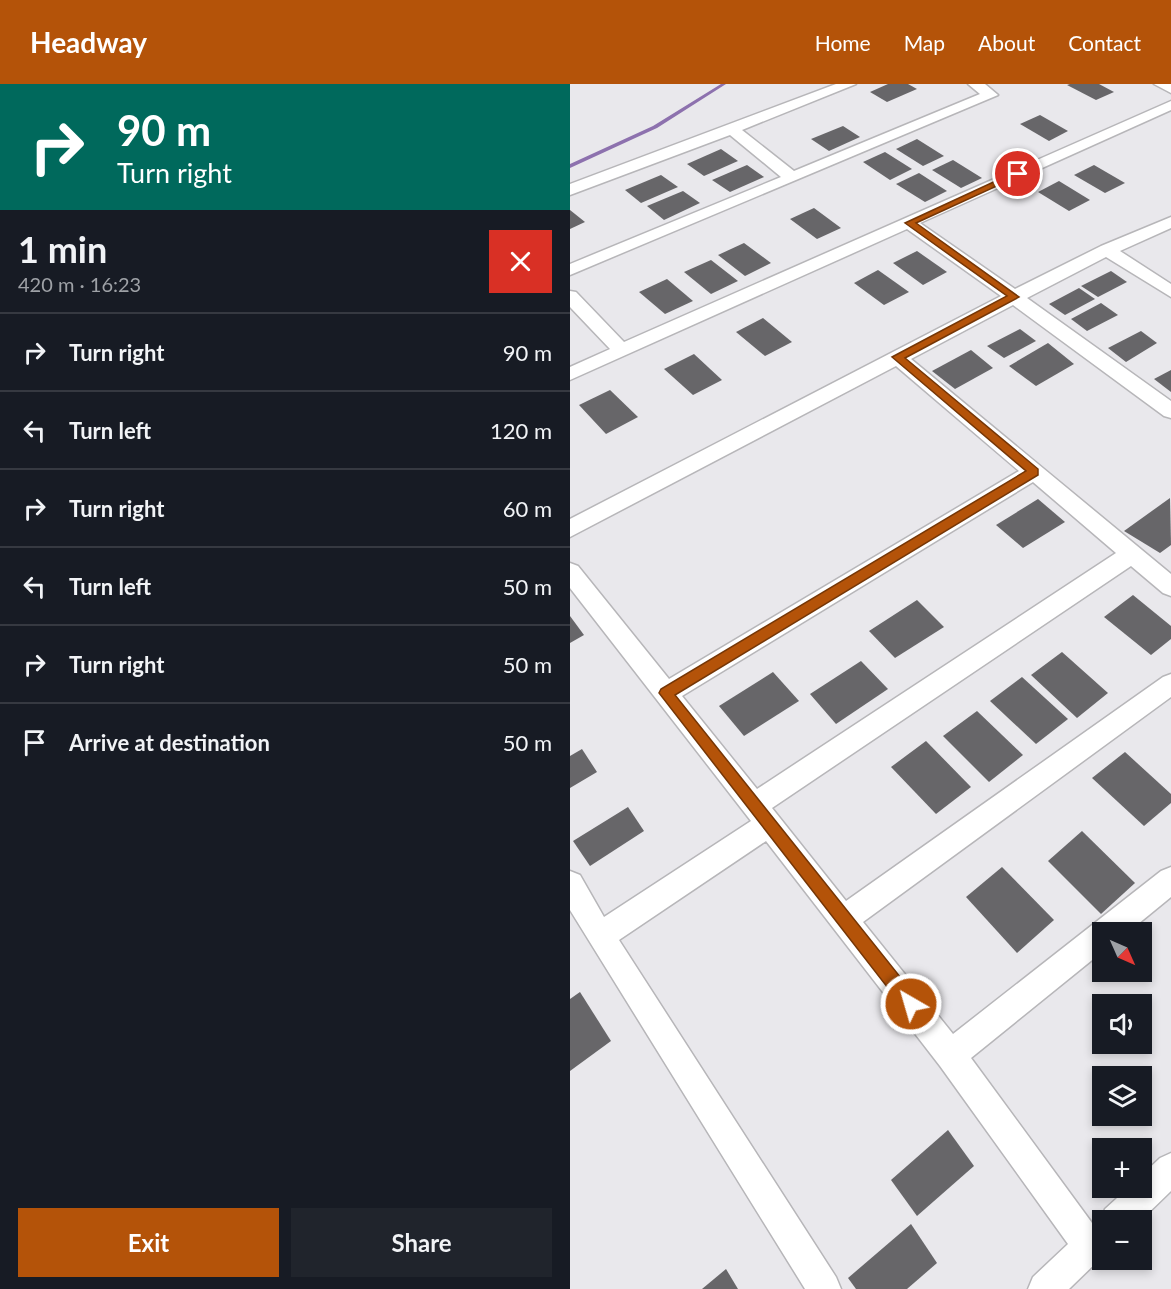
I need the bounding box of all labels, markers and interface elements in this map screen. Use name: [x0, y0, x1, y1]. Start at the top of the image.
text: Headway: [30, 25, 147, 59]
text: Home: [815, 30, 871, 55]
text: Map: [904, 30, 945, 55]
text: About: [978, 30, 1035, 55]
text: Contact: [1068, 30, 1141, 55]
text: 90 m: [117, 105, 211, 155]
icon: right: [18, 108, 96, 186]
pin: [992, 148, 1043, 199]
text: Turn right: [117, 156, 232, 189]
icon: arrive: [1001, 157, 1034, 190]
text: 1 min: [18, 227, 107, 271]
button: close: [489, 230, 552, 293]
text: 420 m · 16:23: [18, 272, 141, 296]
icon: right: [18, 336, 51, 369]
text: Turn right: [69, 339, 164, 366]
text: 90 m: [503, 339, 552, 366]
icon: left: [18, 414, 51, 447]
text: Turn left: [69, 417, 151, 444]
text: 120 m: [490, 417, 552, 444]
icon: right: [18, 492, 51, 525]
text: Turn right: [69, 495, 164, 522]
text: 60 m: [503, 495, 552, 522]
icon: left: [18, 570, 51, 603]
text: Turn left: [69, 573, 151, 600]
text: 50 m: [503, 573, 552, 600]
icon: right: [18, 648, 51, 681]
text: Turn right: [69, 651, 164, 678]
text: 50 m: [503, 651, 552, 678]
icon: arrive: [18, 726, 51, 759]
text: Arrive at destination: [69, 729, 270, 756]
text: 50 m: [503, 729, 552, 756]
north arrow: [1092, 922, 1152, 982]
map controls: [1092, 922, 1152, 1270]
position arrow: [879, 972, 943, 1036]
button: sound: [1092, 994, 1152, 1054]
button: layers: [1092, 1066, 1152, 1126]
button: +: [1092, 1138, 1152, 1198]
button: Exit: [18, 1208, 279, 1277]
button: Share: [291, 1208, 552, 1277]
button: −: [1092, 1210, 1152, 1270]

